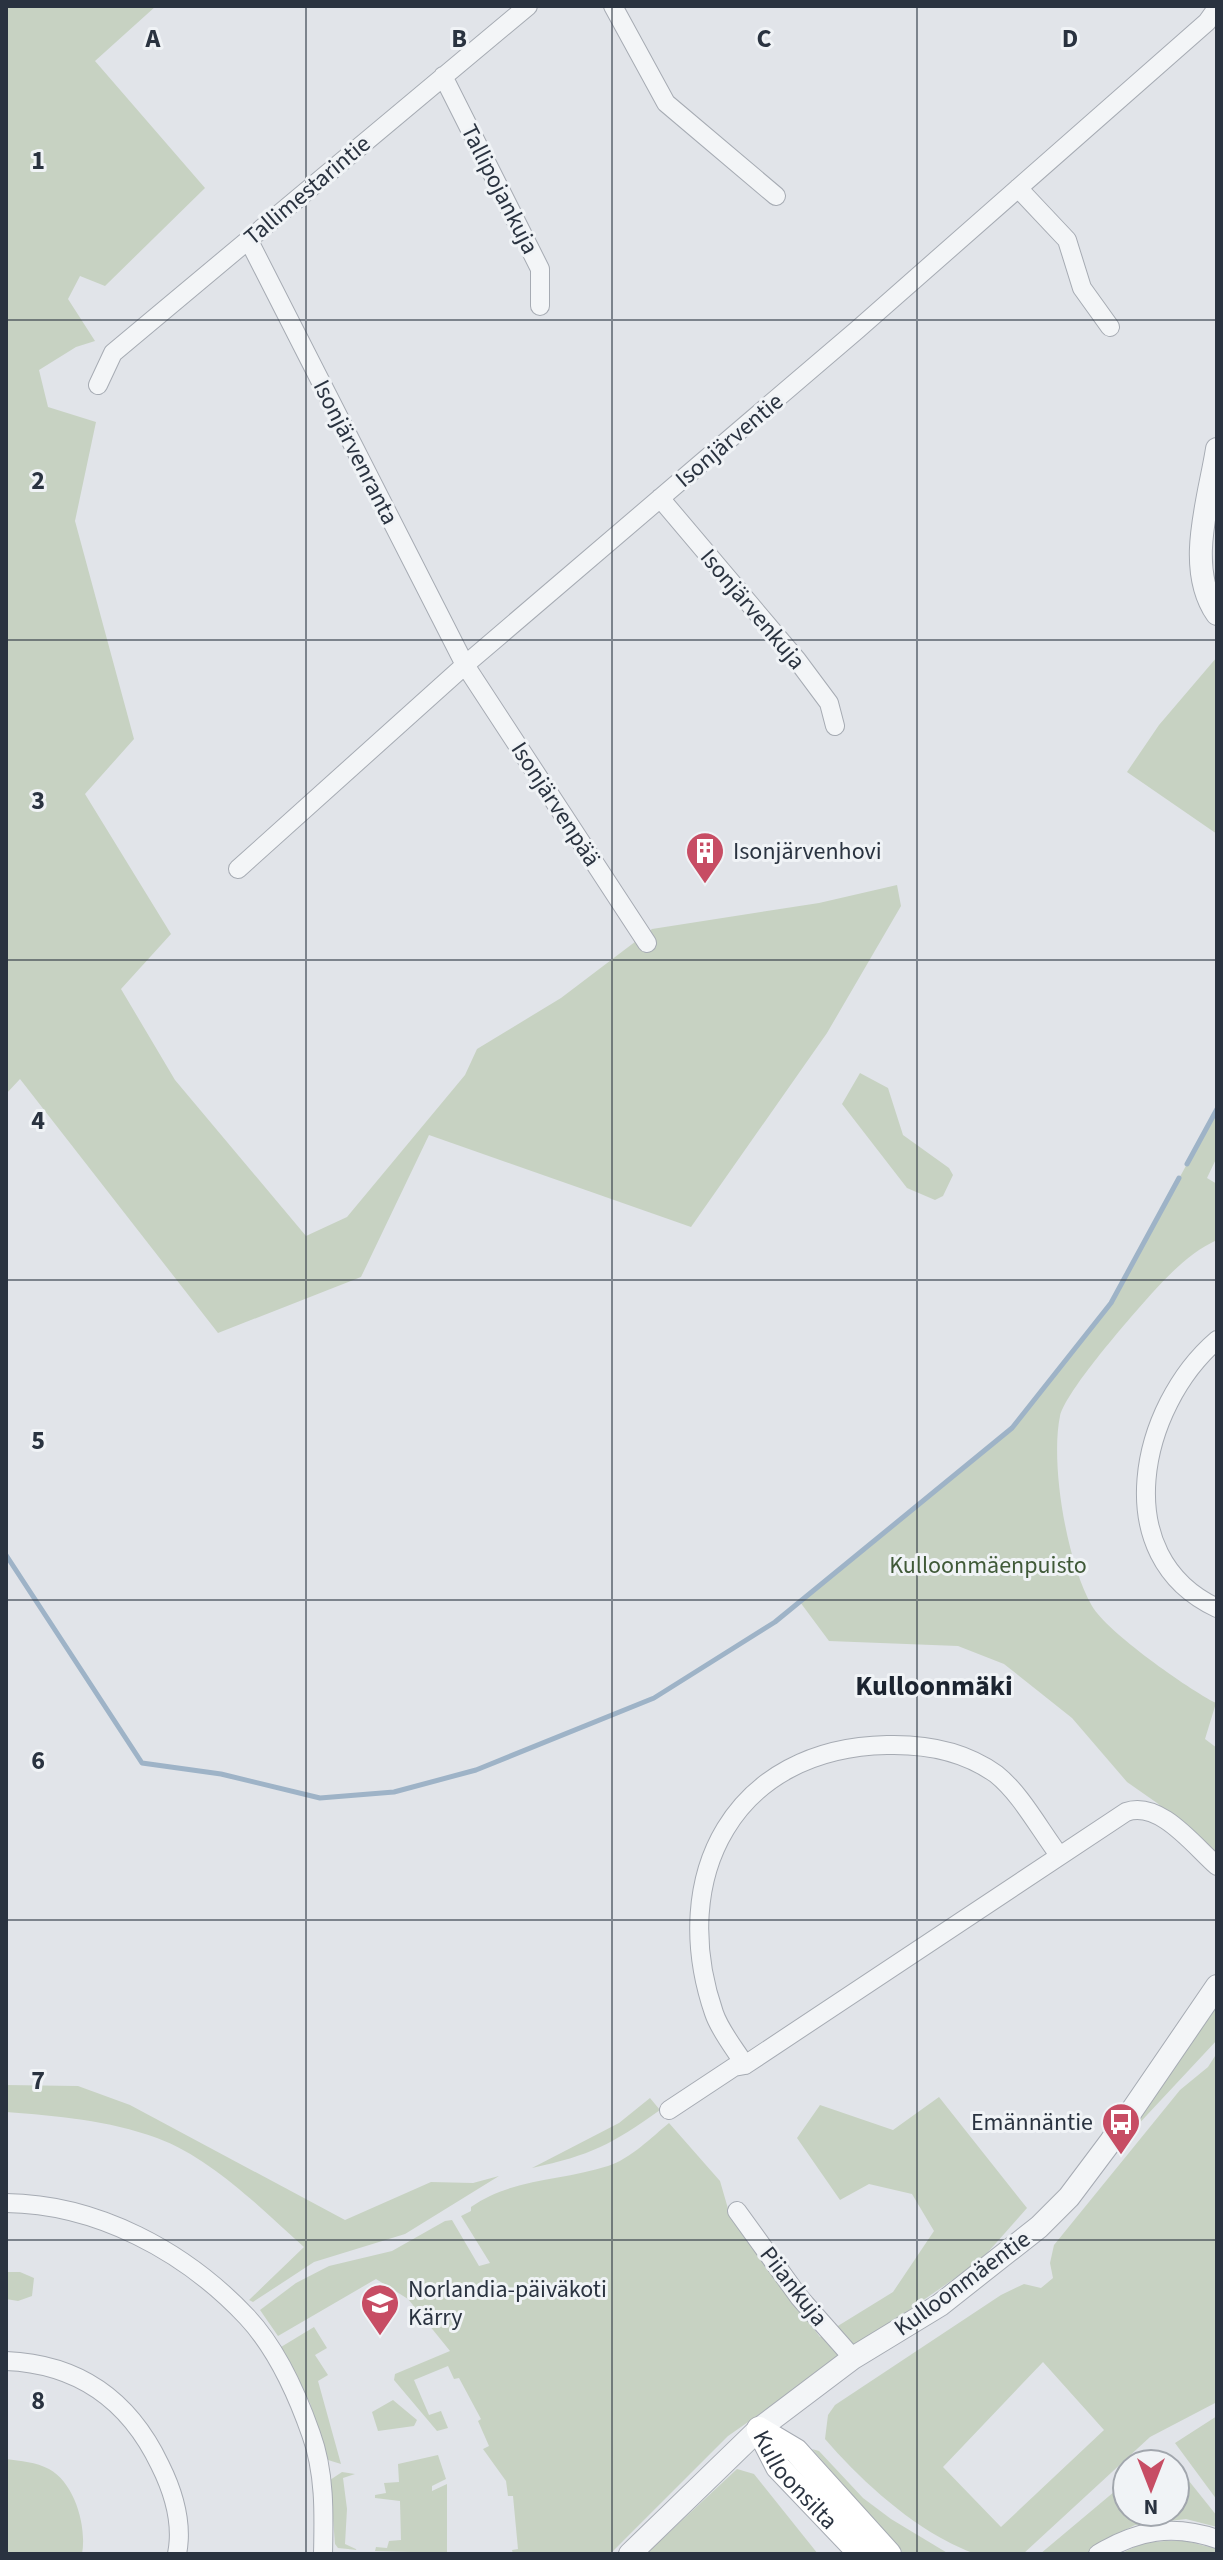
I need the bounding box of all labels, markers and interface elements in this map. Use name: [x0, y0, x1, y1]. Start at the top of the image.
text: A: [145, 20, 162, 57]
text: B: [451, 20, 467, 57]
text: C: [756, 20, 772, 57]
text: D: [1062, 20, 1078, 57]
street label: Tallipojankuja: [452, 118, 547, 260]
street label: Tallimestarintie: [236, 127, 378, 254]
text: 1: [31, 142, 45, 179]
street label: Isonjärvenranta: [304, 374, 407, 531]
street label: Isonjärventie: [668, 385, 791, 496]
text: 2: [31, 462, 45, 499]
street label: Isonjärvenkuja: [692, 541, 814, 677]
street label: Isonjärvenpää: [502, 735, 609, 874]
text: 3: [31, 782, 45, 819]
building icon: Isonjärvenhovi: [684, 830, 726, 885]
place label: Isonjärvenhovi: [733, 834, 882, 869]
text: 4: [31, 1102, 45, 1139]
text: 5: [31, 1422, 45, 1459]
park label: Kulloonmäenpuisto: [889, 1548, 1087, 1583]
district label: Kulloonmäki: [855, 1666, 1013, 1706]
text: 6: [31, 1742, 45, 1779]
text: 7: [31, 2062, 45, 2099]
bus stop icon: Emännäntie: [1100, 2101, 1142, 2156]
place label: Emännäntie: [971, 2105, 1093, 2140]
street label: Kulloonmäentie: [887, 2222, 1038, 2345]
street label: Piiankuja: [751, 2239, 836, 2334]
place label: Norlandia-päiväkoti Kärry: [408, 2272, 607, 2335]
school or university icon: Norlandia-päiväkoti Kärry: [359, 2282, 401, 2337]
text: 8: [31, 2382, 45, 2419]
street label: Kulloonsilta: [744, 2424, 846, 2538]
north arrow: [1111, 2448, 1191, 2528]
text: N: [1144, 2491, 1158, 2523]

